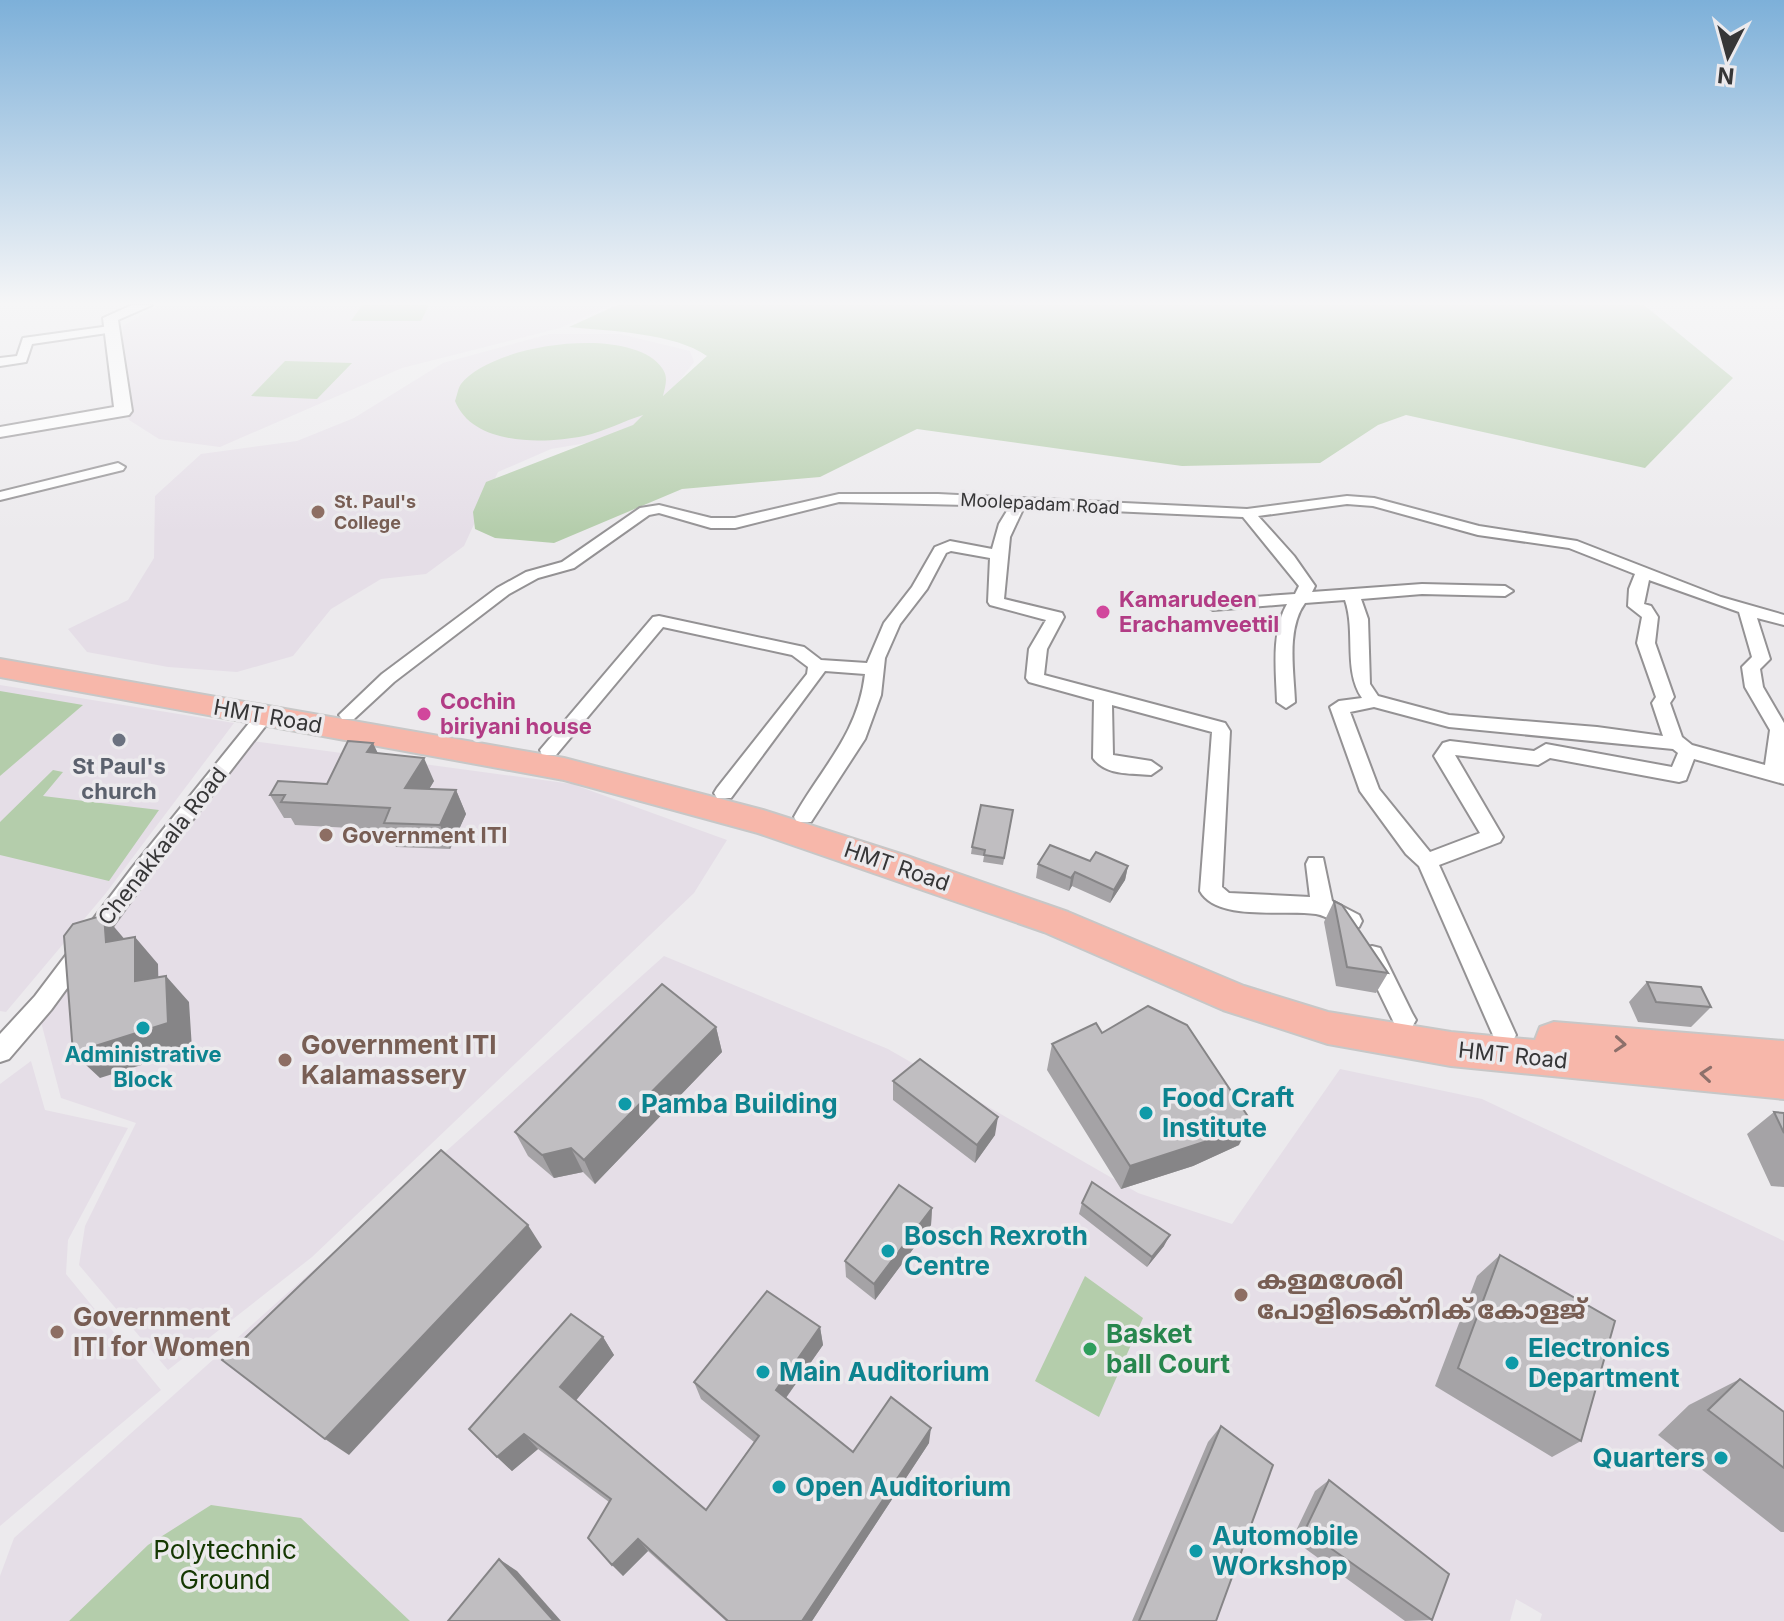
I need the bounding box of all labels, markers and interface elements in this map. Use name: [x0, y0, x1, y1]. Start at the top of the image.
north arrow: [1688, 16, 1768, 96]
text: N: [1716, 62, 1736, 90]
street label: Moolepadam Road: [960, 489, 1120, 518]
place label: St. Paul's College: [334, 491, 416, 533]
marker: St. Paul's College: [309, 503, 327, 521]
place label: Kamarudeen Erachamveettil: [1119, 586, 1279, 637]
marker: Kamarudeen Erachamveettil: [1094, 603, 1112, 621]
place label: Cochin biriyani house: [440, 688, 592, 739]
street label: HMT Road: [212, 694, 324, 738]
marker: Cochin biriyani house: [415, 705, 433, 723]
marker: St Paul's church: [110, 731, 128, 749]
place label: St Paul's church: [72, 753, 166, 804]
street label: Chenakkaala Road: [92, 762, 232, 930]
place label: Government ITI: [342, 822, 508, 848]
marker: Government ITI: [317, 826, 335, 844]
street label: HMT Road: [841, 836, 953, 896]
marker: Administrative Block: [134, 1019, 152, 1037]
place label: Government ITI Kalamassery: [301, 1029, 497, 1090]
one-way arrow: [1614, 1035, 1627, 1052]
street label: HMT Road: [1457, 1036, 1569, 1074]
place label: Administrative Block: [64, 1041, 222, 1092]
marker: Government ITI Kalamassery: [276, 1051, 294, 1069]
one-way arrow: [1699, 1066, 1712, 1083]
place label: Food Craft Institute: [1162, 1082, 1295, 1143]
place label: Pamba Building: [641, 1088, 838, 1119]
marker: Pamba Building: [616, 1095, 634, 1113]
marker: Food Craft Institute: [1137, 1104, 1155, 1122]
place label: Bosch Rexroth Centre: [904, 1220, 1088, 1281]
marker: Bosch Rexroth Centre: [879, 1242, 897, 1260]
place label: കളമശേരി പോളിടെക്നിക് കോളജ്: [1257, 1264, 1589, 1325]
marker: കളമശേരി പോളിടെക്നിക് കോളജ്: [1232, 1286, 1250, 1304]
place label: Government ITI for Women: [73, 1301, 251, 1362]
place label: Basket ball Court: [1106, 1318, 1230, 1379]
marker: Government ITI for Women: [48, 1323, 66, 1341]
place label: Electronics Department: [1528, 1332, 1680, 1393]
marker: Basket ball Court: [1081, 1340, 1099, 1358]
marker: Electronics Department: [1503, 1354, 1521, 1372]
place label: Main Auditorium: [779, 1356, 990, 1387]
marker: Main Auditorium: [754, 1363, 772, 1381]
place label: Quarters: [1593, 1442, 1705, 1473]
marker: Quarters: [1712, 1449, 1730, 1467]
place label: Open Auditorium: [795, 1471, 1011, 1502]
marker: Open Auditorium: [770, 1478, 788, 1496]
place label: Automobile WOrkshop: [1212, 1520, 1358, 1581]
park label: Polytechnic Ground: [153, 1534, 297, 1595]
marker: Automobile WOrkshop: [1187, 1542, 1205, 1560]

